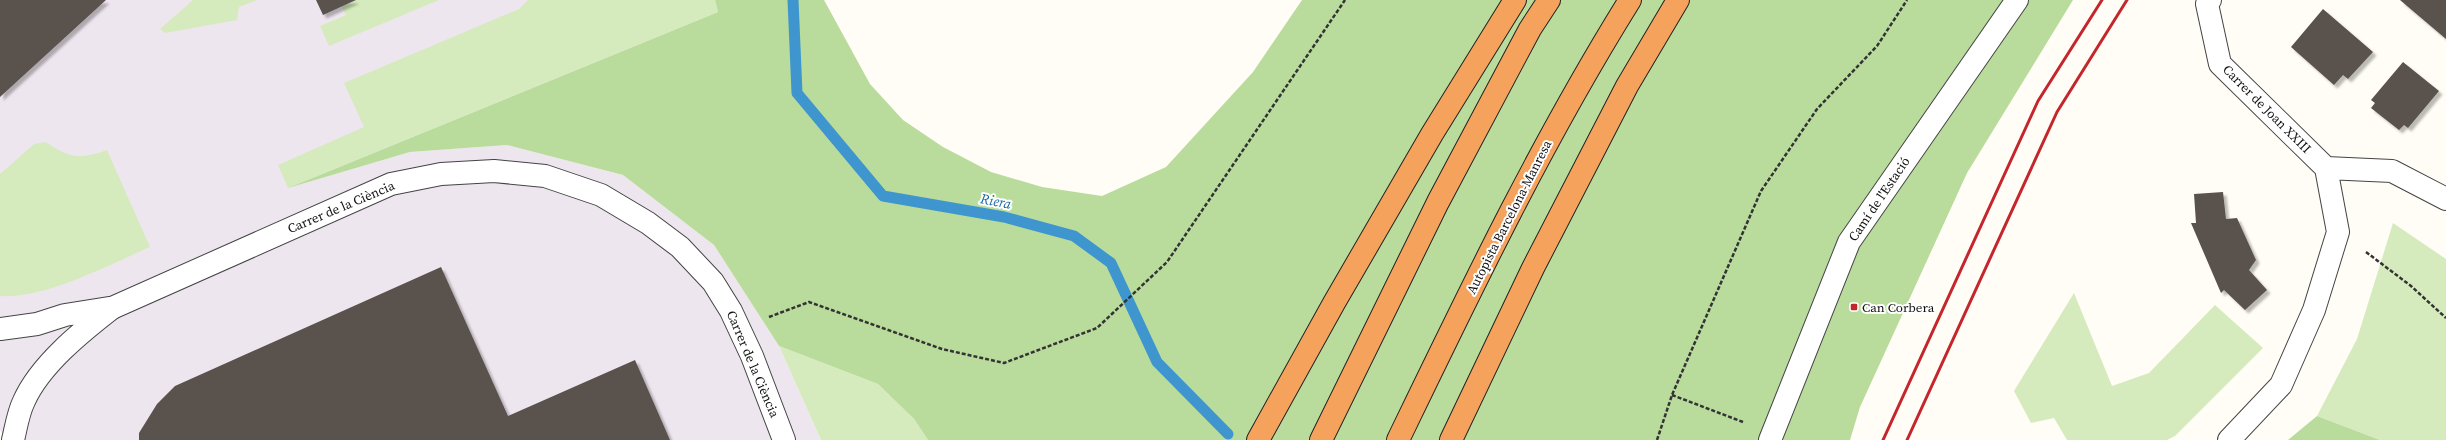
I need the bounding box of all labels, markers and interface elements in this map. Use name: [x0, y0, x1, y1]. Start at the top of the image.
street label: Carrer de Joan XXIII: [2219, 61, 2315, 157]
street label: Autopista Barcelona-Manresa: [1463, 137, 1555, 297]
street label: Camí de l'Estació: [1845, 154, 1913, 244]
street label: Carrer de la Ciència: [285, 177, 397, 237]
water label: Riera: [978, 188, 1014, 214]
place label: Can Corbera: [1862, 299, 1935, 316]
marker: Can Corbera: [1849, 302, 1859, 312]
street label: Carrer de la Ciència: [723, 308, 783, 420]

